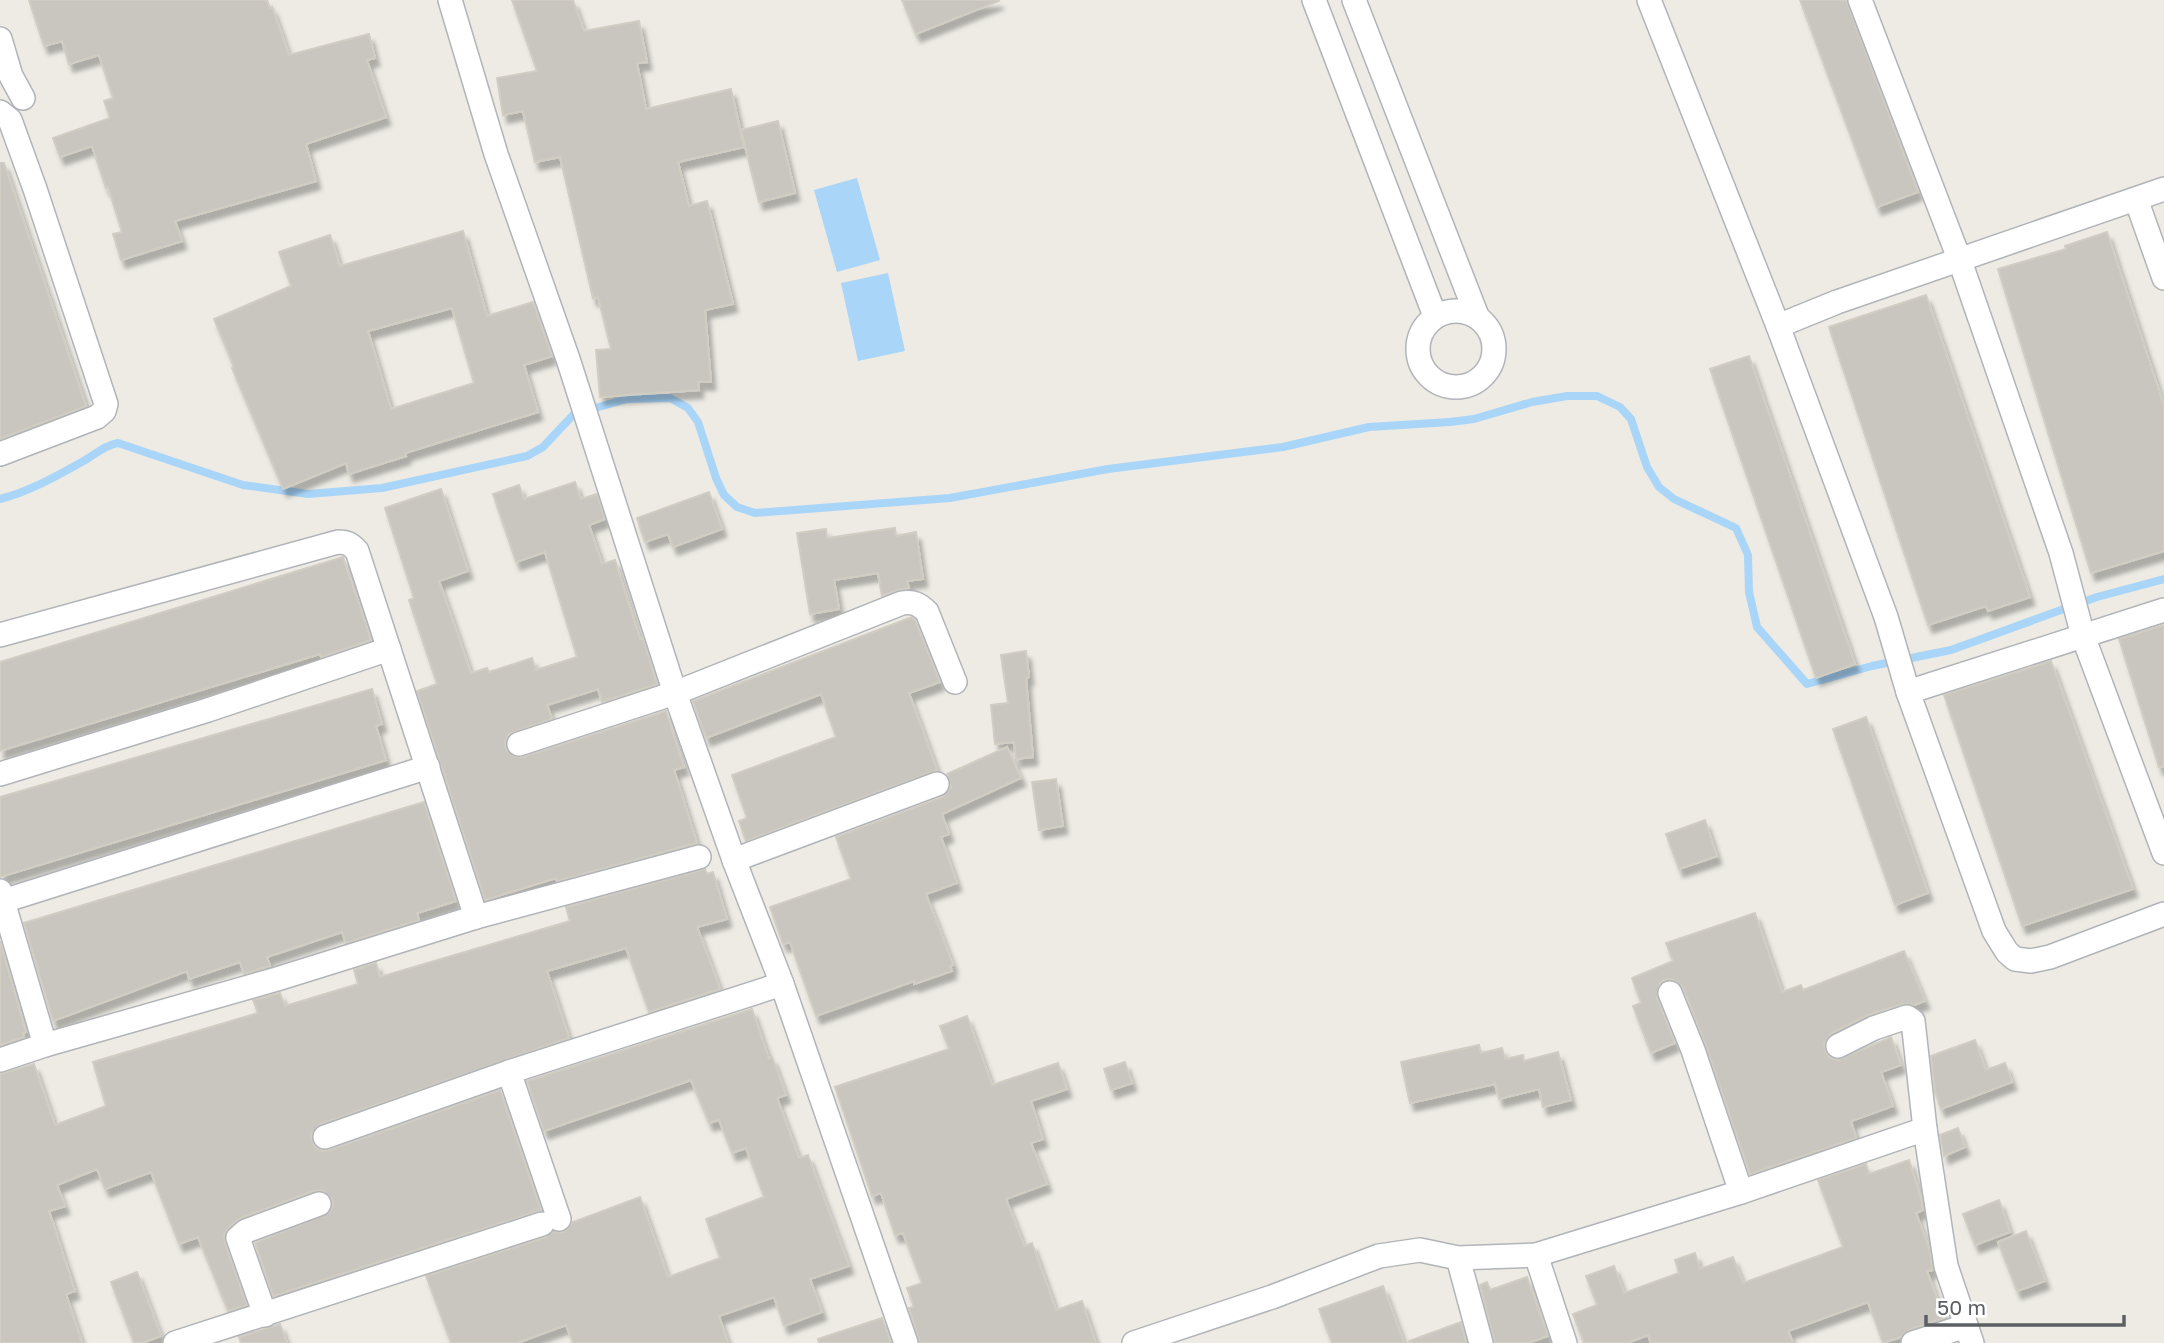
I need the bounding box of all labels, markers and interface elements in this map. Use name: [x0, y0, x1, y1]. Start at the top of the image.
scale bar: [1926, 1284, 2124, 1328]
text: 50 m: [1937, 1294, 1986, 1320]

